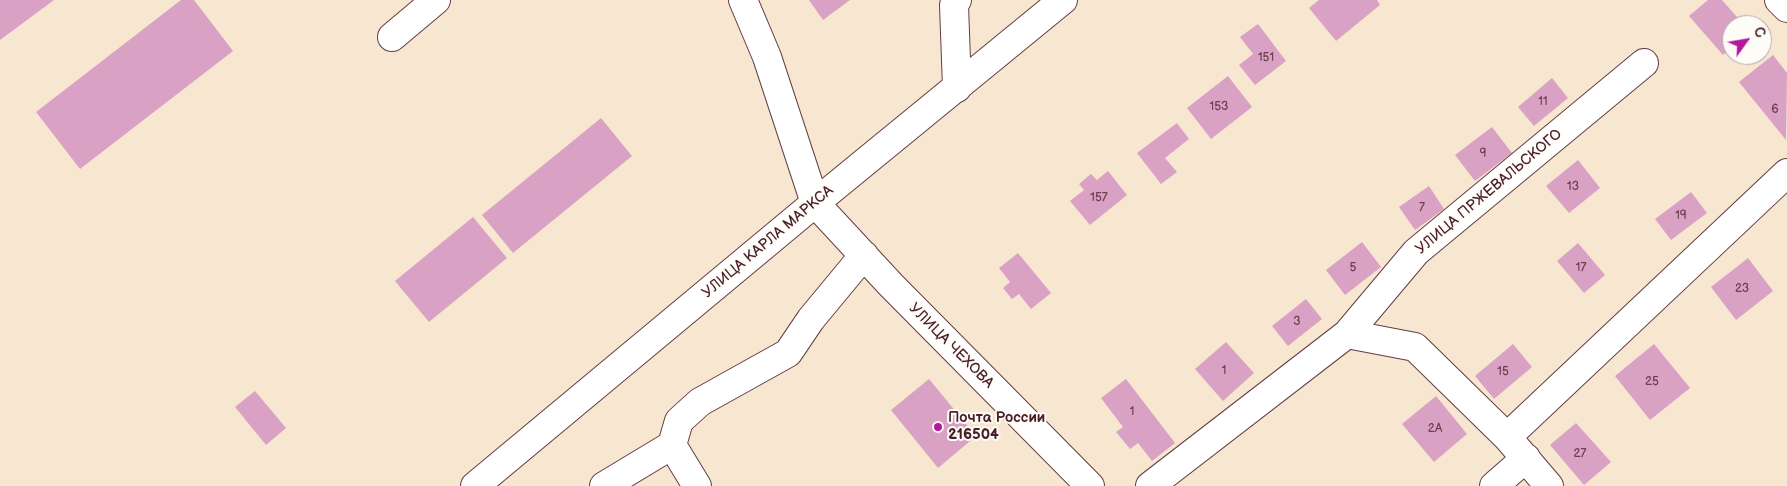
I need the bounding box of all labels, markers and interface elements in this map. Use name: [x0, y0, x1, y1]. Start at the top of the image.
north arrow: [1722, 15, 1772, 65]
text: С: [1750, 24, 1769, 41]
house number: 151: [1258, 51, 1274, 65]
house number: 11: [1538, 95, 1548, 109]
house number: 153: [1210, 100, 1228, 114]
house number: 6: [1771, 103, 1779, 117]
street label: УЛИЦА ПРЖЕВАЛЬСКОГО: [1412, 126, 1566, 258]
house number: 9: [1480, 147, 1486, 161]
house number: 13: [1567, 180, 1579, 194]
street label: УЛИЦА КАРЛА МАРКСА: [699, 182, 837, 302]
house number: 157: [1090, 191, 1108, 205]
house number: 7: [1419, 201, 1425, 215]
house number: 19: [1675, 209, 1687, 223]
house number: 5: [1350, 261, 1356, 275]
house number: 17: [1576, 261, 1586, 275]
house number: 23: [1735, 282, 1749, 296]
street label: УЛИЦА ЧЕХОВА: [905, 300, 997, 392]
house number: 3: [1293, 315, 1301, 329]
house number: 1: [1222, 364, 1226, 378]
house number: 15: [1497, 365, 1509, 379]
house number: 25: [1645, 375, 1659, 389]
house number: 1: [1130, 405, 1134, 419]
place label: Почта России 216504: [948, 409, 1045, 444]
marker: Почта России 216504: [932, 421, 944, 433]
house number: 2А: [1428, 422, 1442, 436]
house number: 27: [1574, 447, 1586, 461]

